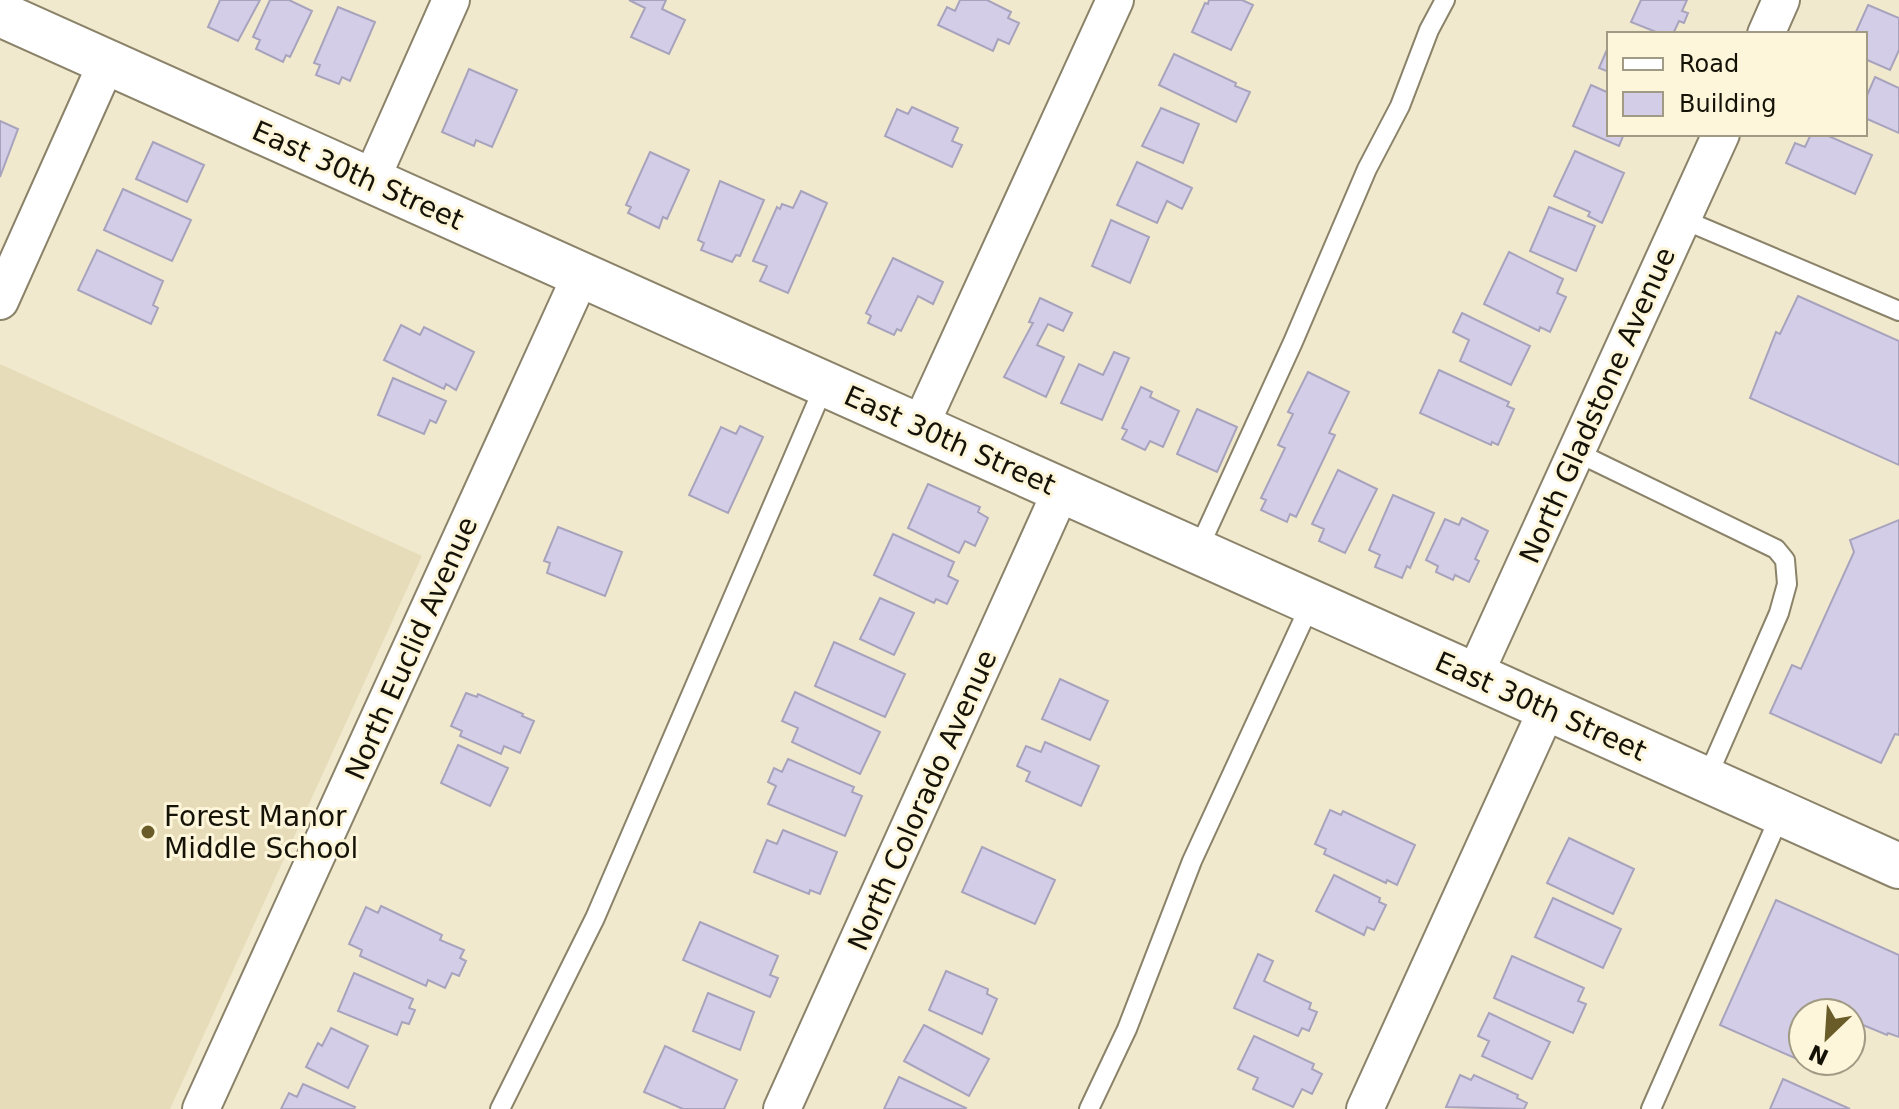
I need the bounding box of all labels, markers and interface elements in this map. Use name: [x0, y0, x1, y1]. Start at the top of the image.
legend: [1607, 32, 1867, 136]
text: Road: [1679, 50, 1739, 78]
text: Building: [1679, 90, 1776, 118]
street label: East 30th Street: [247, 114, 469, 237]
street label: North Gladstone Avenue: [1513, 242, 1682, 568]
street label: East 30th Street: [839, 379, 1061, 502]
street label: North Euclid Avenue: [339, 512, 484, 785]
street label: North Colorado Avenue: [841, 645, 1004, 956]
street label: East 30th Street: [1430, 645, 1652, 768]
place label: Forest Manor Middle School: [164, 800, 358, 865]
marker: Forest Manor Middle School: [139, 823, 157, 841]
north arrow: [1787, 997, 1867, 1077]
text: N: [1805, 1039, 1832, 1070]

